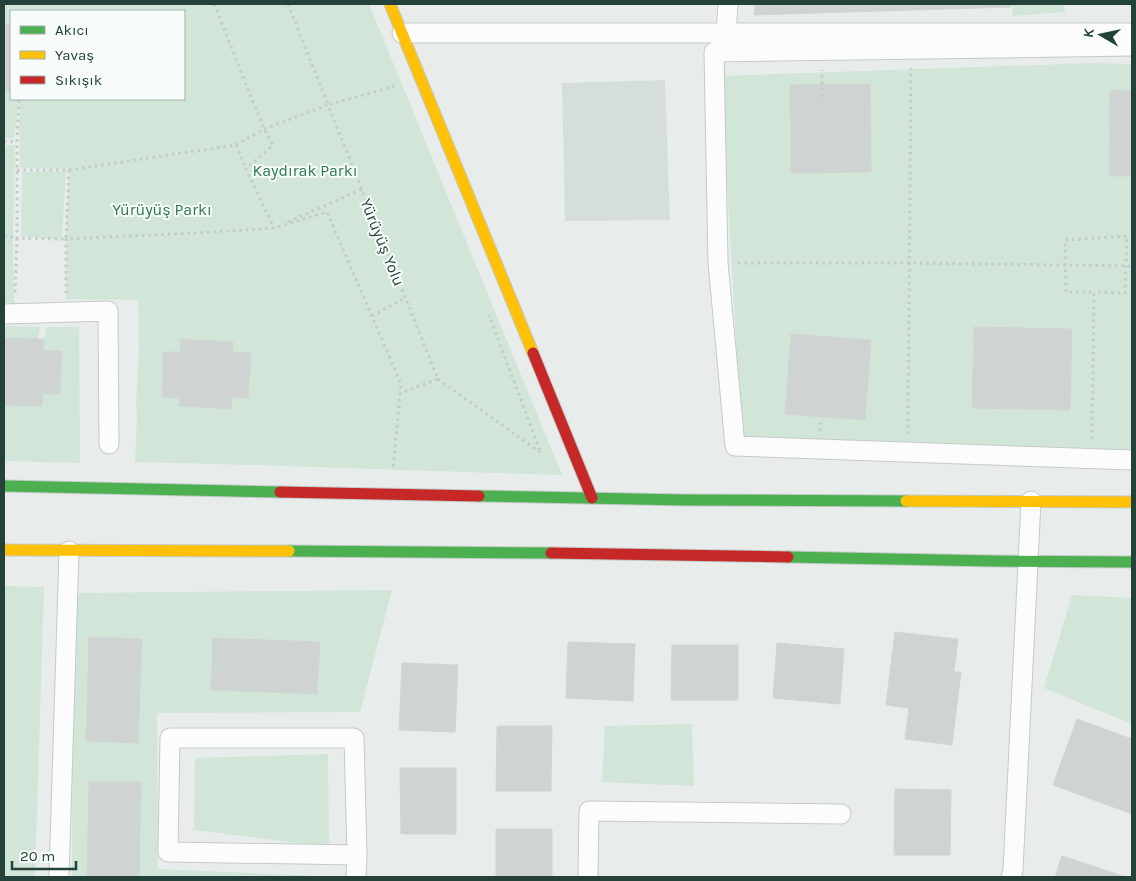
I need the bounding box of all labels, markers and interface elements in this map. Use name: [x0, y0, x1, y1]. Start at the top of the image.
legend: [10, 10, 185, 100]
north arrow: [1076, 10, 1126, 60]
text: Akıcı: [55, 21, 89, 39]
text: K: [1080, 26, 1098, 39]
text: Yavaş: [55, 46, 94, 64]
text: Sıkışık: [55, 71, 102, 89]
park label: Kaydırak Parkı: [253, 161, 357, 180]
street label: Yürüyüş Yolu: [356, 196, 409, 289]
park label: Yürüyüş Parkı: [112, 200, 212, 219]
scale bar: [12, 838, 76, 870]
text: 20 m: [20, 847, 55, 865]

